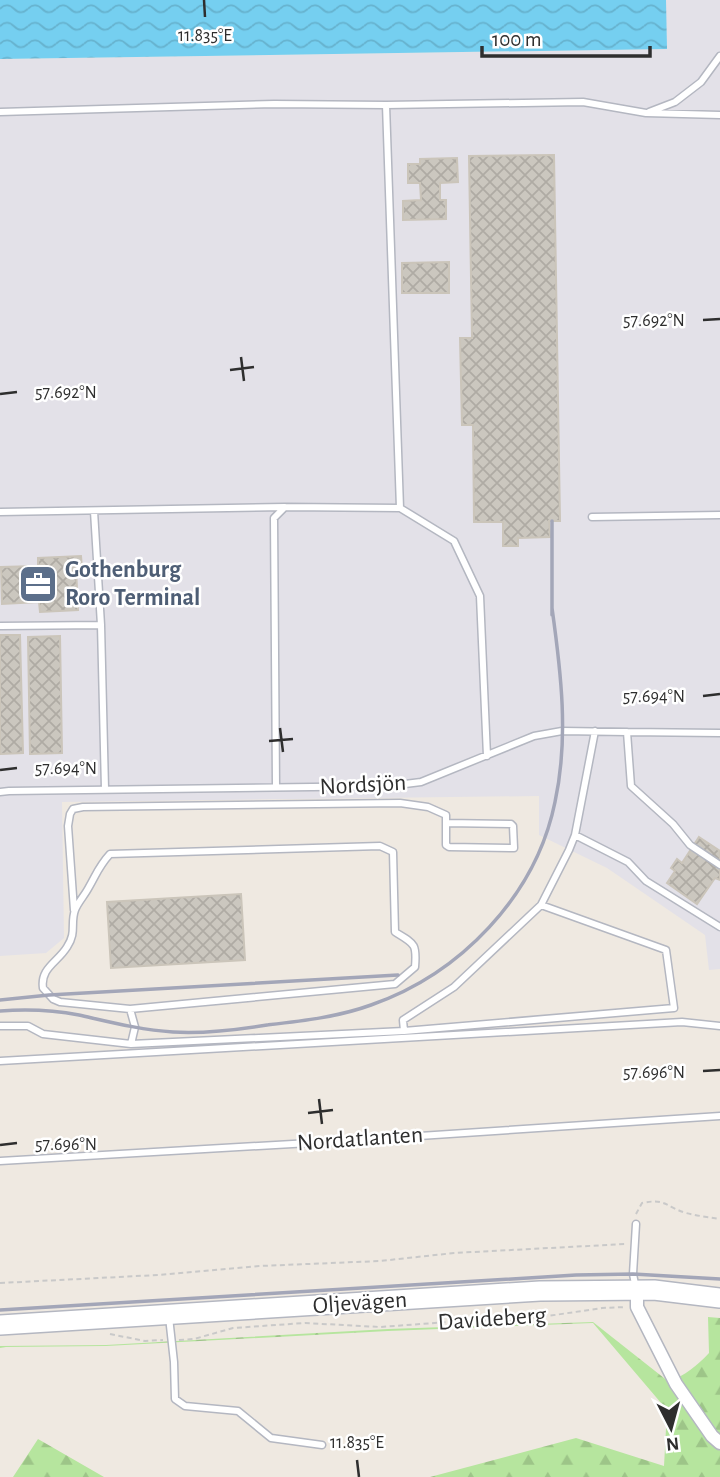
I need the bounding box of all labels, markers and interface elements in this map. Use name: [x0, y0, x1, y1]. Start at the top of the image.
scale bar: [482, 14, 650, 58]
text: 11.835°E: [178, 27, 232, 45]
text: 100 m: [492, 29, 542, 50]
text: 57.692°N: [623, 312, 685, 330]
text: 57.692°N: [35, 384, 97, 402]
place label: Gothenburg Roro Terminal: [65, 558, 200, 610]
office icon: Gothenburg Roro Terminal: [17, 563, 59, 605]
text: 57.694°N: [623, 688, 685, 706]
text: 57.694°N: [35, 760, 97, 778]
street label: Nordsjön: [319, 771, 407, 799]
text: 57.696°N: [623, 1064, 685, 1082]
street label: Nordatlanten: [296, 1123, 424, 1155]
text: 57.696°N: [35, 1136, 97, 1154]
street label: Oljevägen: [312, 1288, 408, 1318]
street label: Davideberg: [437, 1303, 547, 1335]
north arrow: [636, 1393, 706, 1463]
text: N: [665, 1433, 680, 1454]
text: 11.835°E: [330, 1434, 384, 1452]

